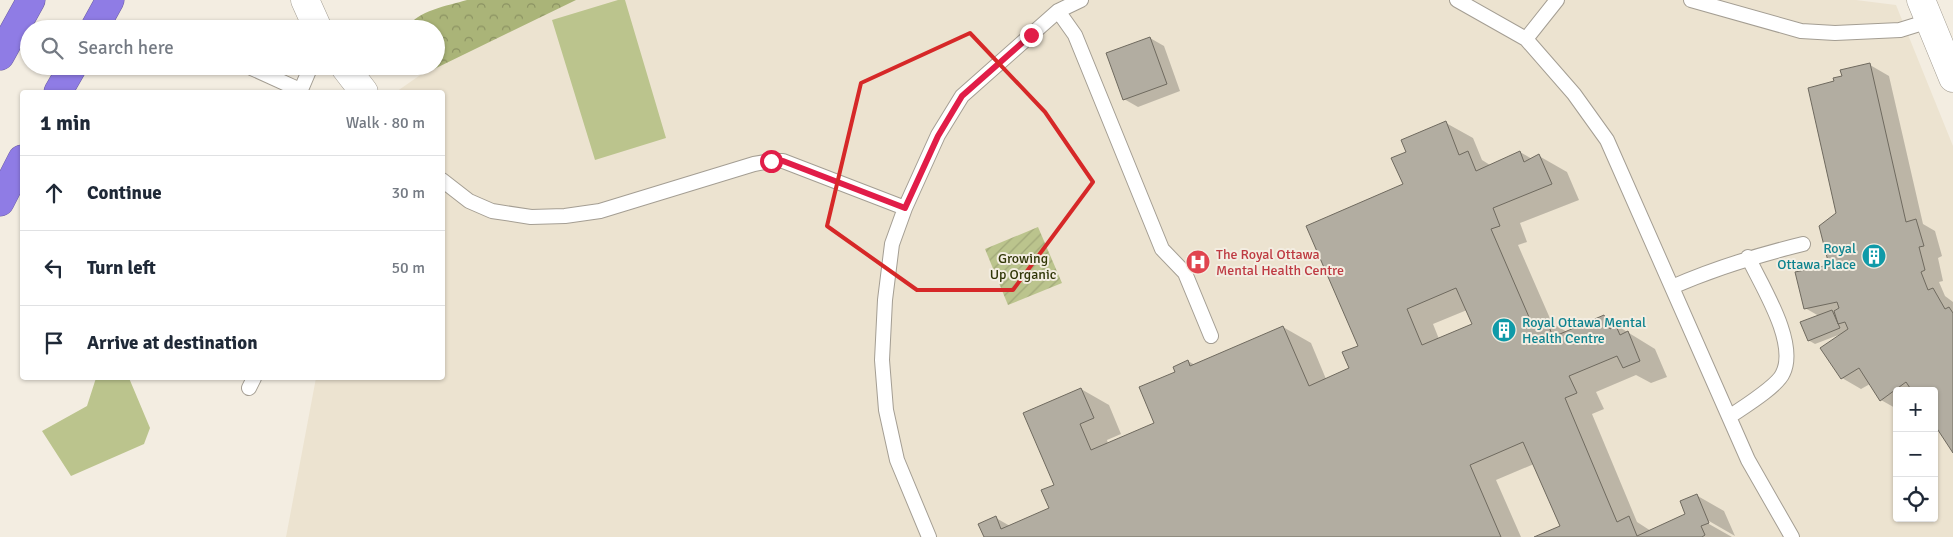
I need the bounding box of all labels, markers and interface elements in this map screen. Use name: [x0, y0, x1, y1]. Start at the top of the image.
search box: [20, 20, 445, 75]
route end: [1020, 24, 1043, 47]
icon: search: [38, 34, 66, 62]
text: Search here: [78, 36, 174, 60]
text: 1 min: [40, 110, 91, 136]
text: Walk · 80 m: [346, 113, 425, 133]
route start: [760, 150, 783, 173]
icon: ahead: [40, 179, 68, 207]
text: Continue: [87, 181, 162, 205]
text: 30 m: [391, 183, 425, 203]
place label: Royal Ottawa Place: [1777, 240, 1856, 273]
building icon: Royal Ottawa Place: [1861, 243, 1887, 269]
place label: The Royal Ottawa Mental Health Centre: [1216, 246, 1344, 279]
hospital icon: The Royal Ottawa Mental Health Centre: [1185, 249, 1211, 275]
park label: Growing Up Organic: [990, 250, 1057, 283]
icon: left: [40, 254, 68, 282]
text: Turn left: [87, 256, 156, 280]
text: 50 m: [391, 258, 425, 278]
place label: Royal Ottawa Mental Health Centre: [1522, 314, 1646, 347]
building icon: Royal Ottawa Mental Health Centre: [1491, 317, 1517, 343]
icon: arrive: [40, 329, 68, 357]
text: Arrive at destination: [87, 331, 258, 355]
map controls: [1893, 387, 1938, 522]
button: +: [1893, 387, 1938, 432]
button: −: [1893, 432, 1938, 477]
button: locate: [1893, 477, 1938, 522]

